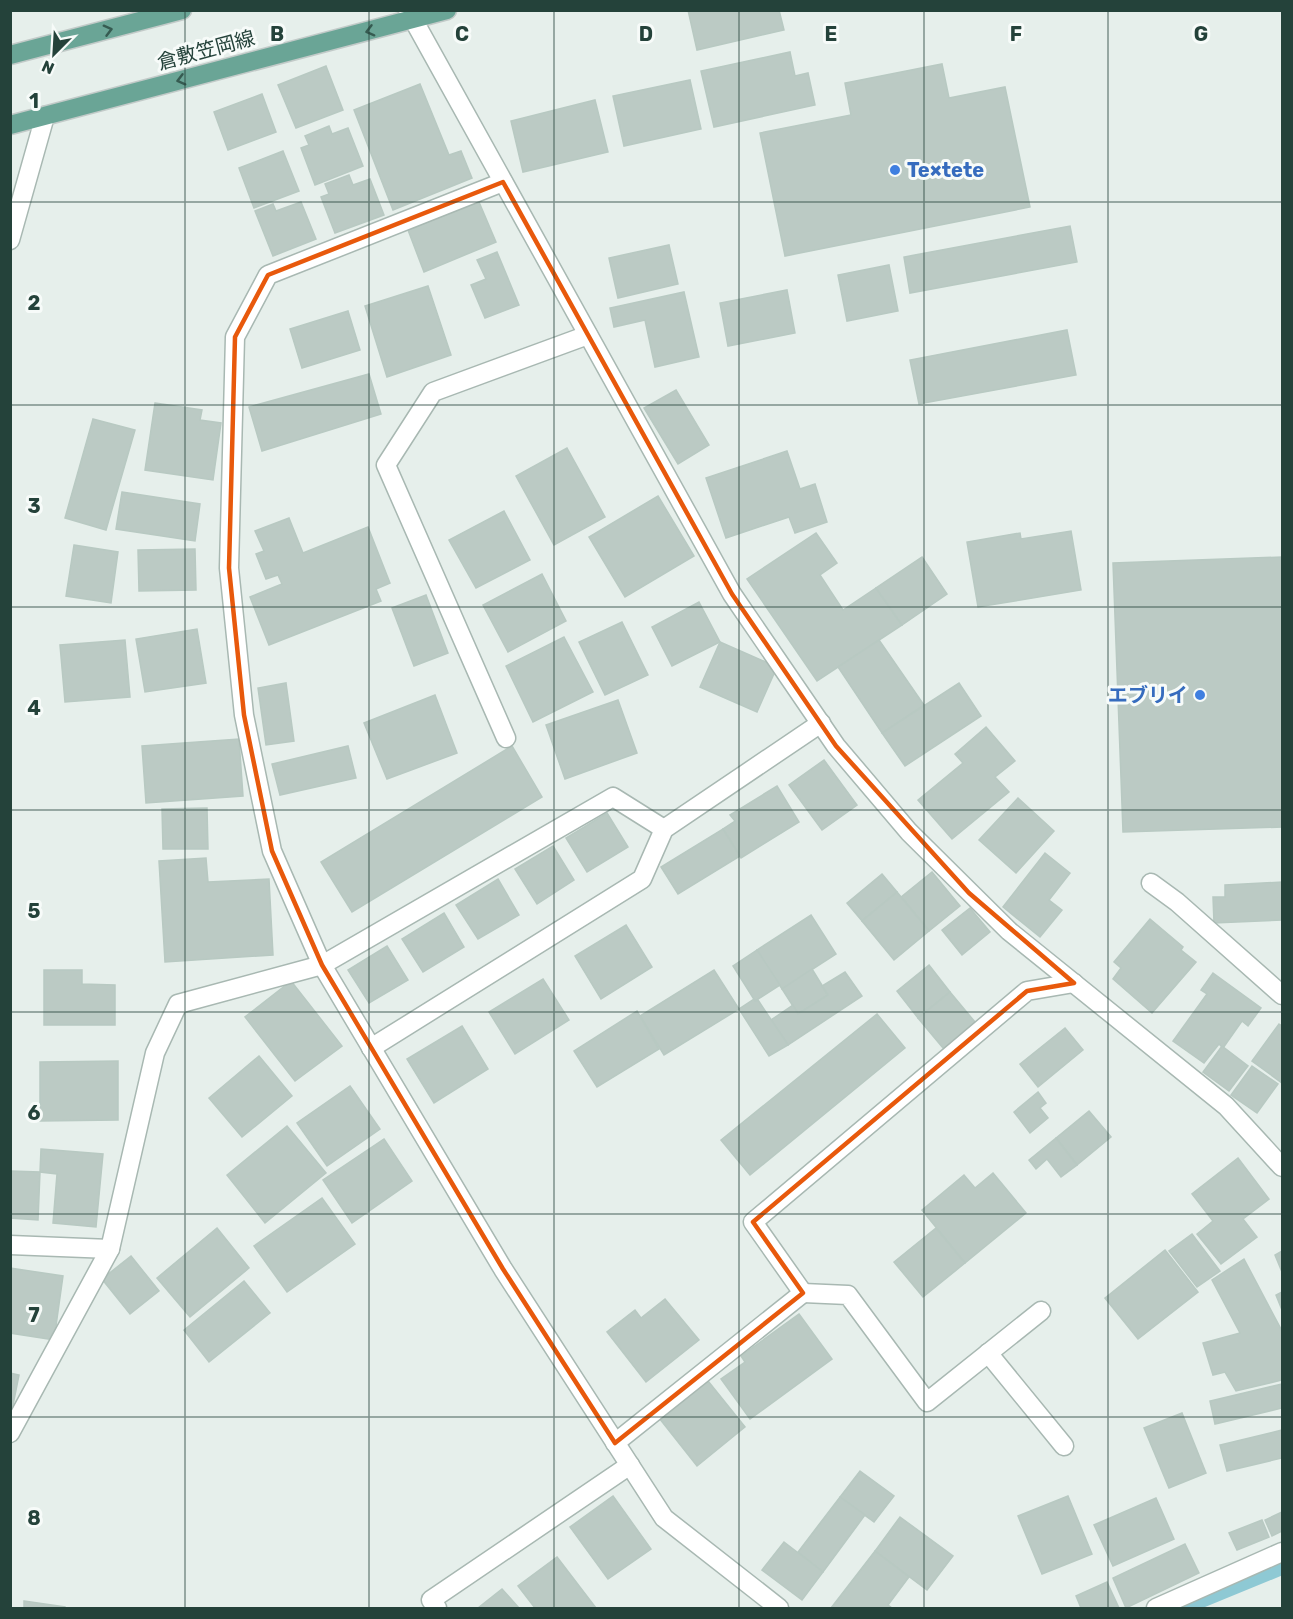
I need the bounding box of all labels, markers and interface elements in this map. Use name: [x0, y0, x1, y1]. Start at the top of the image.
text: B: [270, 22, 284, 46]
text: C: [455, 22, 469, 46]
text: D: [639, 22, 653, 46]
text: E: [825, 22, 837, 46]
text: F: [1010, 22, 1022, 46]
text: G: [1194, 22, 1208, 46]
one-way arrow: [365, 23, 375, 36]
north arrow: [24, 24, 84, 84]
one-way arrow: [103, 24, 113, 37]
street label: 倉敷笠岡線: [155, 25, 257, 75]
text: N: [39, 56, 57, 78]
one-way arrow: [177, 73, 187, 85]
text: 1: [29, 89, 39, 113]
place label: Te×tete: [907, 158, 984, 182]
marker: Te×tete: [888, 163, 902, 177]
text: 2: [28, 291, 41, 315]
text: 3: [27, 494, 41, 518]
place label: エブリイ: [1108, 683, 1188, 707]
marker: エブリイ: [1193, 688, 1207, 702]
text: 4: [27, 696, 41, 720]
text: 5: [28, 899, 41, 923]
text: 6: [27, 1101, 41, 1125]
text: 7: [28, 1303, 40, 1327]
text: 8: [27, 1506, 41, 1530]

